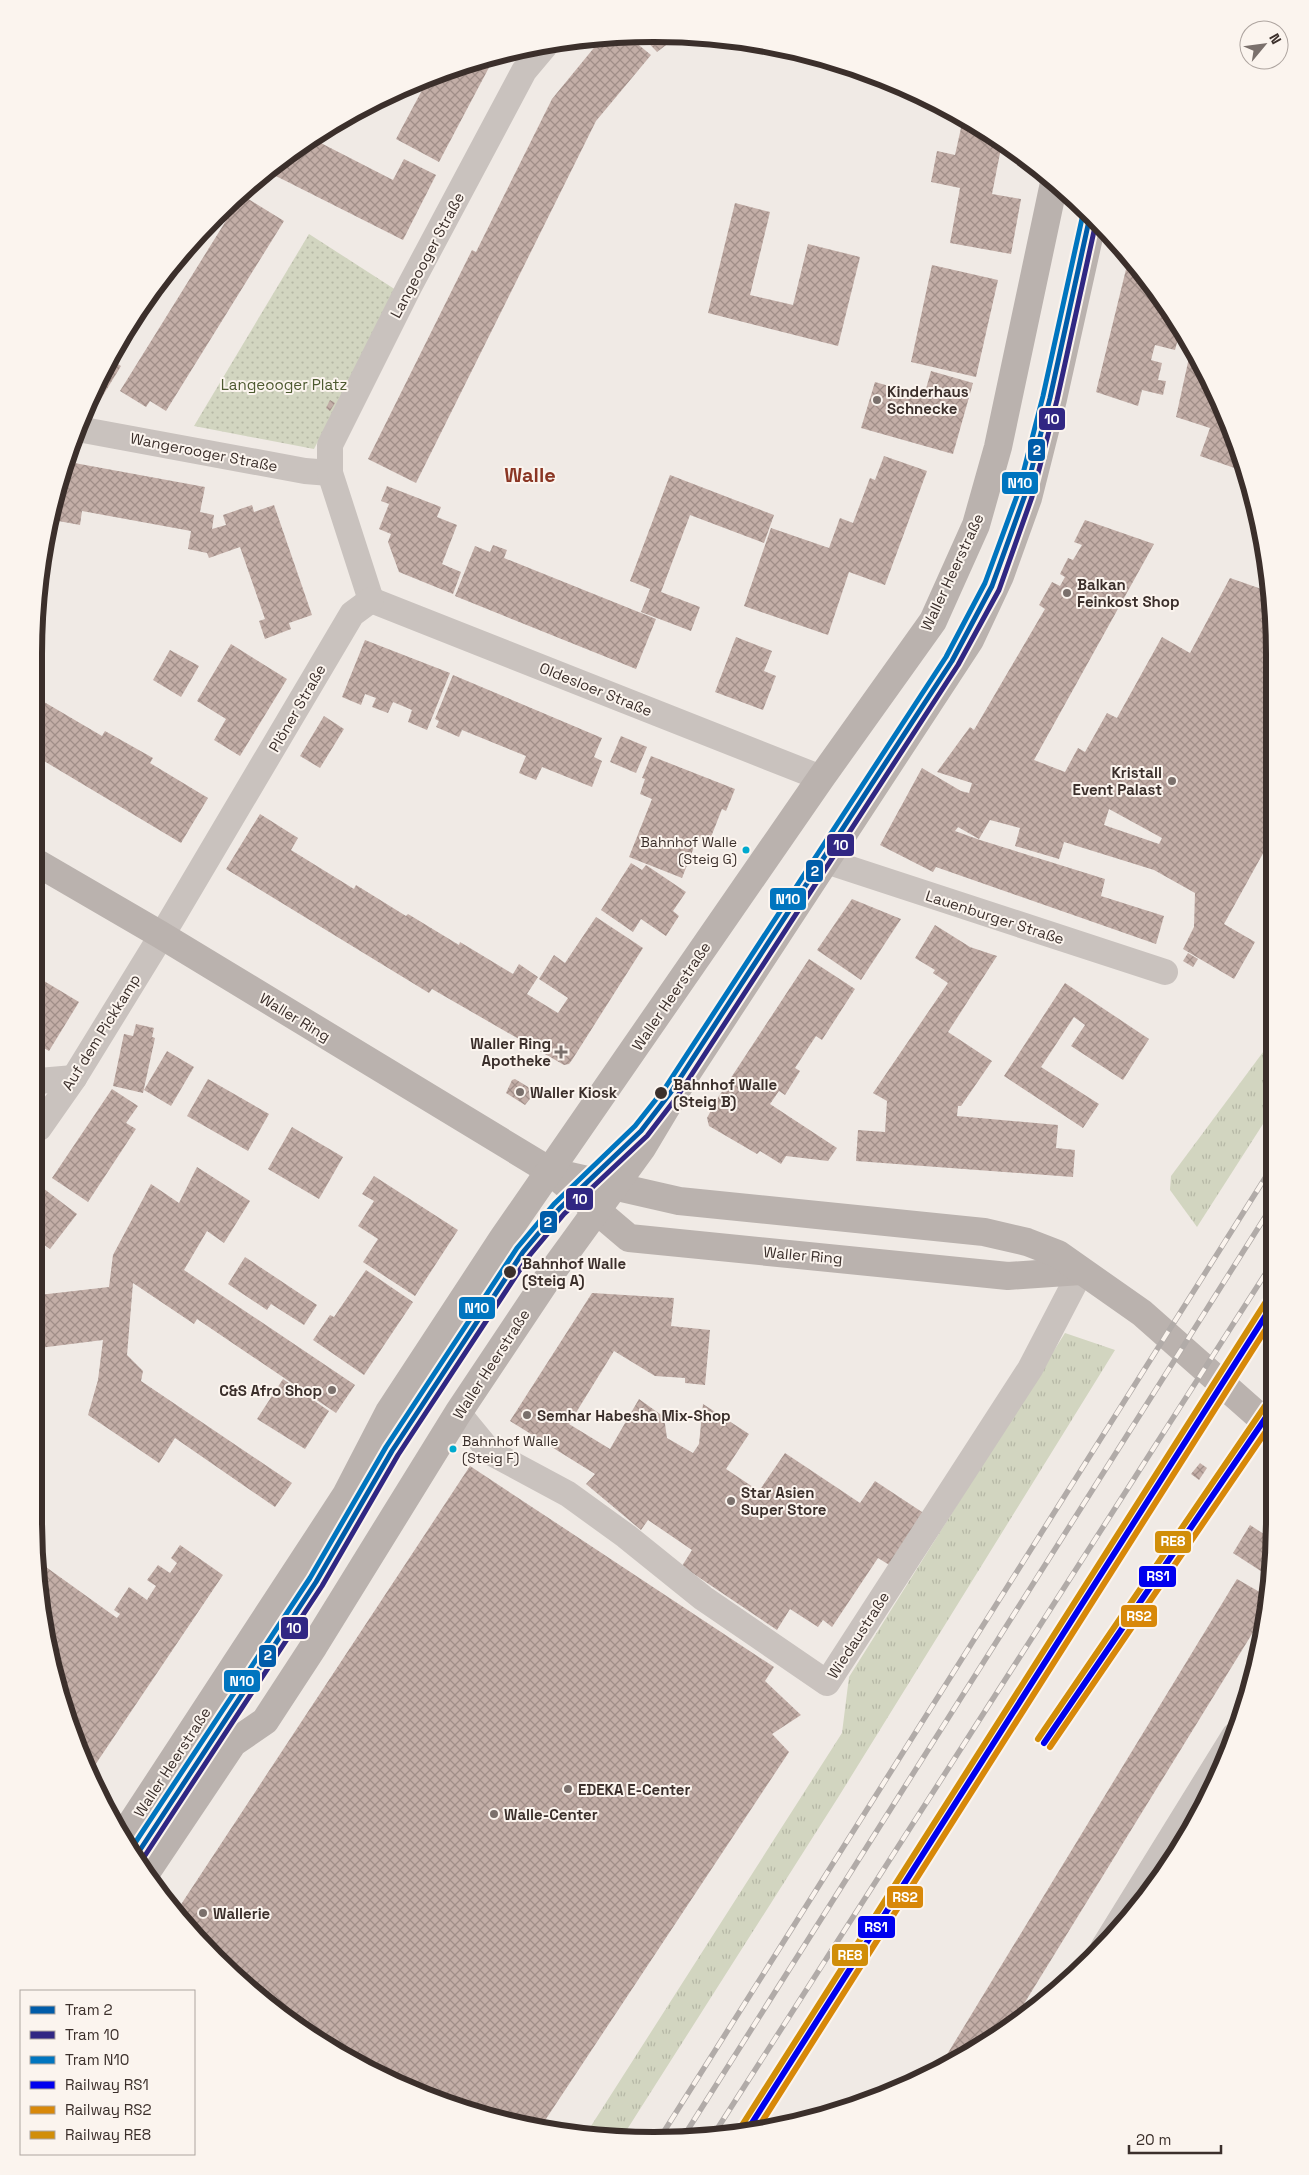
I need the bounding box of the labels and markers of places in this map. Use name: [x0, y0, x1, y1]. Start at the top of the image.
place label: Kinderhaus Schnecke: [887, 382, 969, 418]
marker: Kinderhaus Schnecke: [871, 394, 883, 406]
place label: Balkan Feinkost Shop: [1077, 575, 1179, 611]
marker: Balkan Feinkost Shop: [1061, 587, 1073, 599]
place label: Kristall Event Palast: [1073, 763, 1162, 799]
marker: Kristall Event Palast: [1166, 775, 1178, 787]
place label: Bahnhof Walle (Steig G): [641, 833, 737, 868]
marker: Bahnhof Walle (Steig G): [741, 845, 751, 855]
place label: Waller Ring Apotheke: [470, 1034, 551, 1070]
marker: Waller Ring Apotheke: [555, 1046, 567, 1058]
place label: Bahnhof Walle (Steig B): [673, 1075, 778, 1111]
place label: Waller Kiosk: [530, 1083, 618, 1102]
marker: Bahnhof Walle (Steig B): [653, 1085, 669, 1101]
marker: Waller Kiosk: [514, 1086, 526, 1098]
place label: Bahnhof Walle (Steig A): [522, 1254, 627, 1290]
marker: Bahnhof Walle (Steig A): [502, 1264, 518, 1280]
place label: C&S Afro Shop: [219, 1381, 322, 1400]
marker: C&S Afro Shop: [326, 1384, 338, 1396]
place label: Semhar Habesha Mix-Shop: [537, 1406, 731, 1425]
marker: Semhar Habesha Mix-Shop: [521, 1409, 533, 1421]
place label: Bahnhof Walle (Steig F): [462, 1432, 558, 1467]
marker: Bahnhof Walle (Steig F): [448, 1444, 458, 1454]
place label: Star Asien Super Store: [741, 1483, 827, 1519]
marker: Star Asien Super Store: [725, 1495, 737, 1507]
place label: EDEKA E-Center: [578, 1780, 691, 1799]
marker: EDEKA E-Center: [562, 1783, 574, 1795]
place label: Walle-Center: [504, 1805, 598, 1824]
marker: Walle-Center: [488, 1808, 500, 1820]
place label: Wallerie: [213, 1904, 271, 1923]
marker: Wallerie: [197, 1907, 209, 1919]

